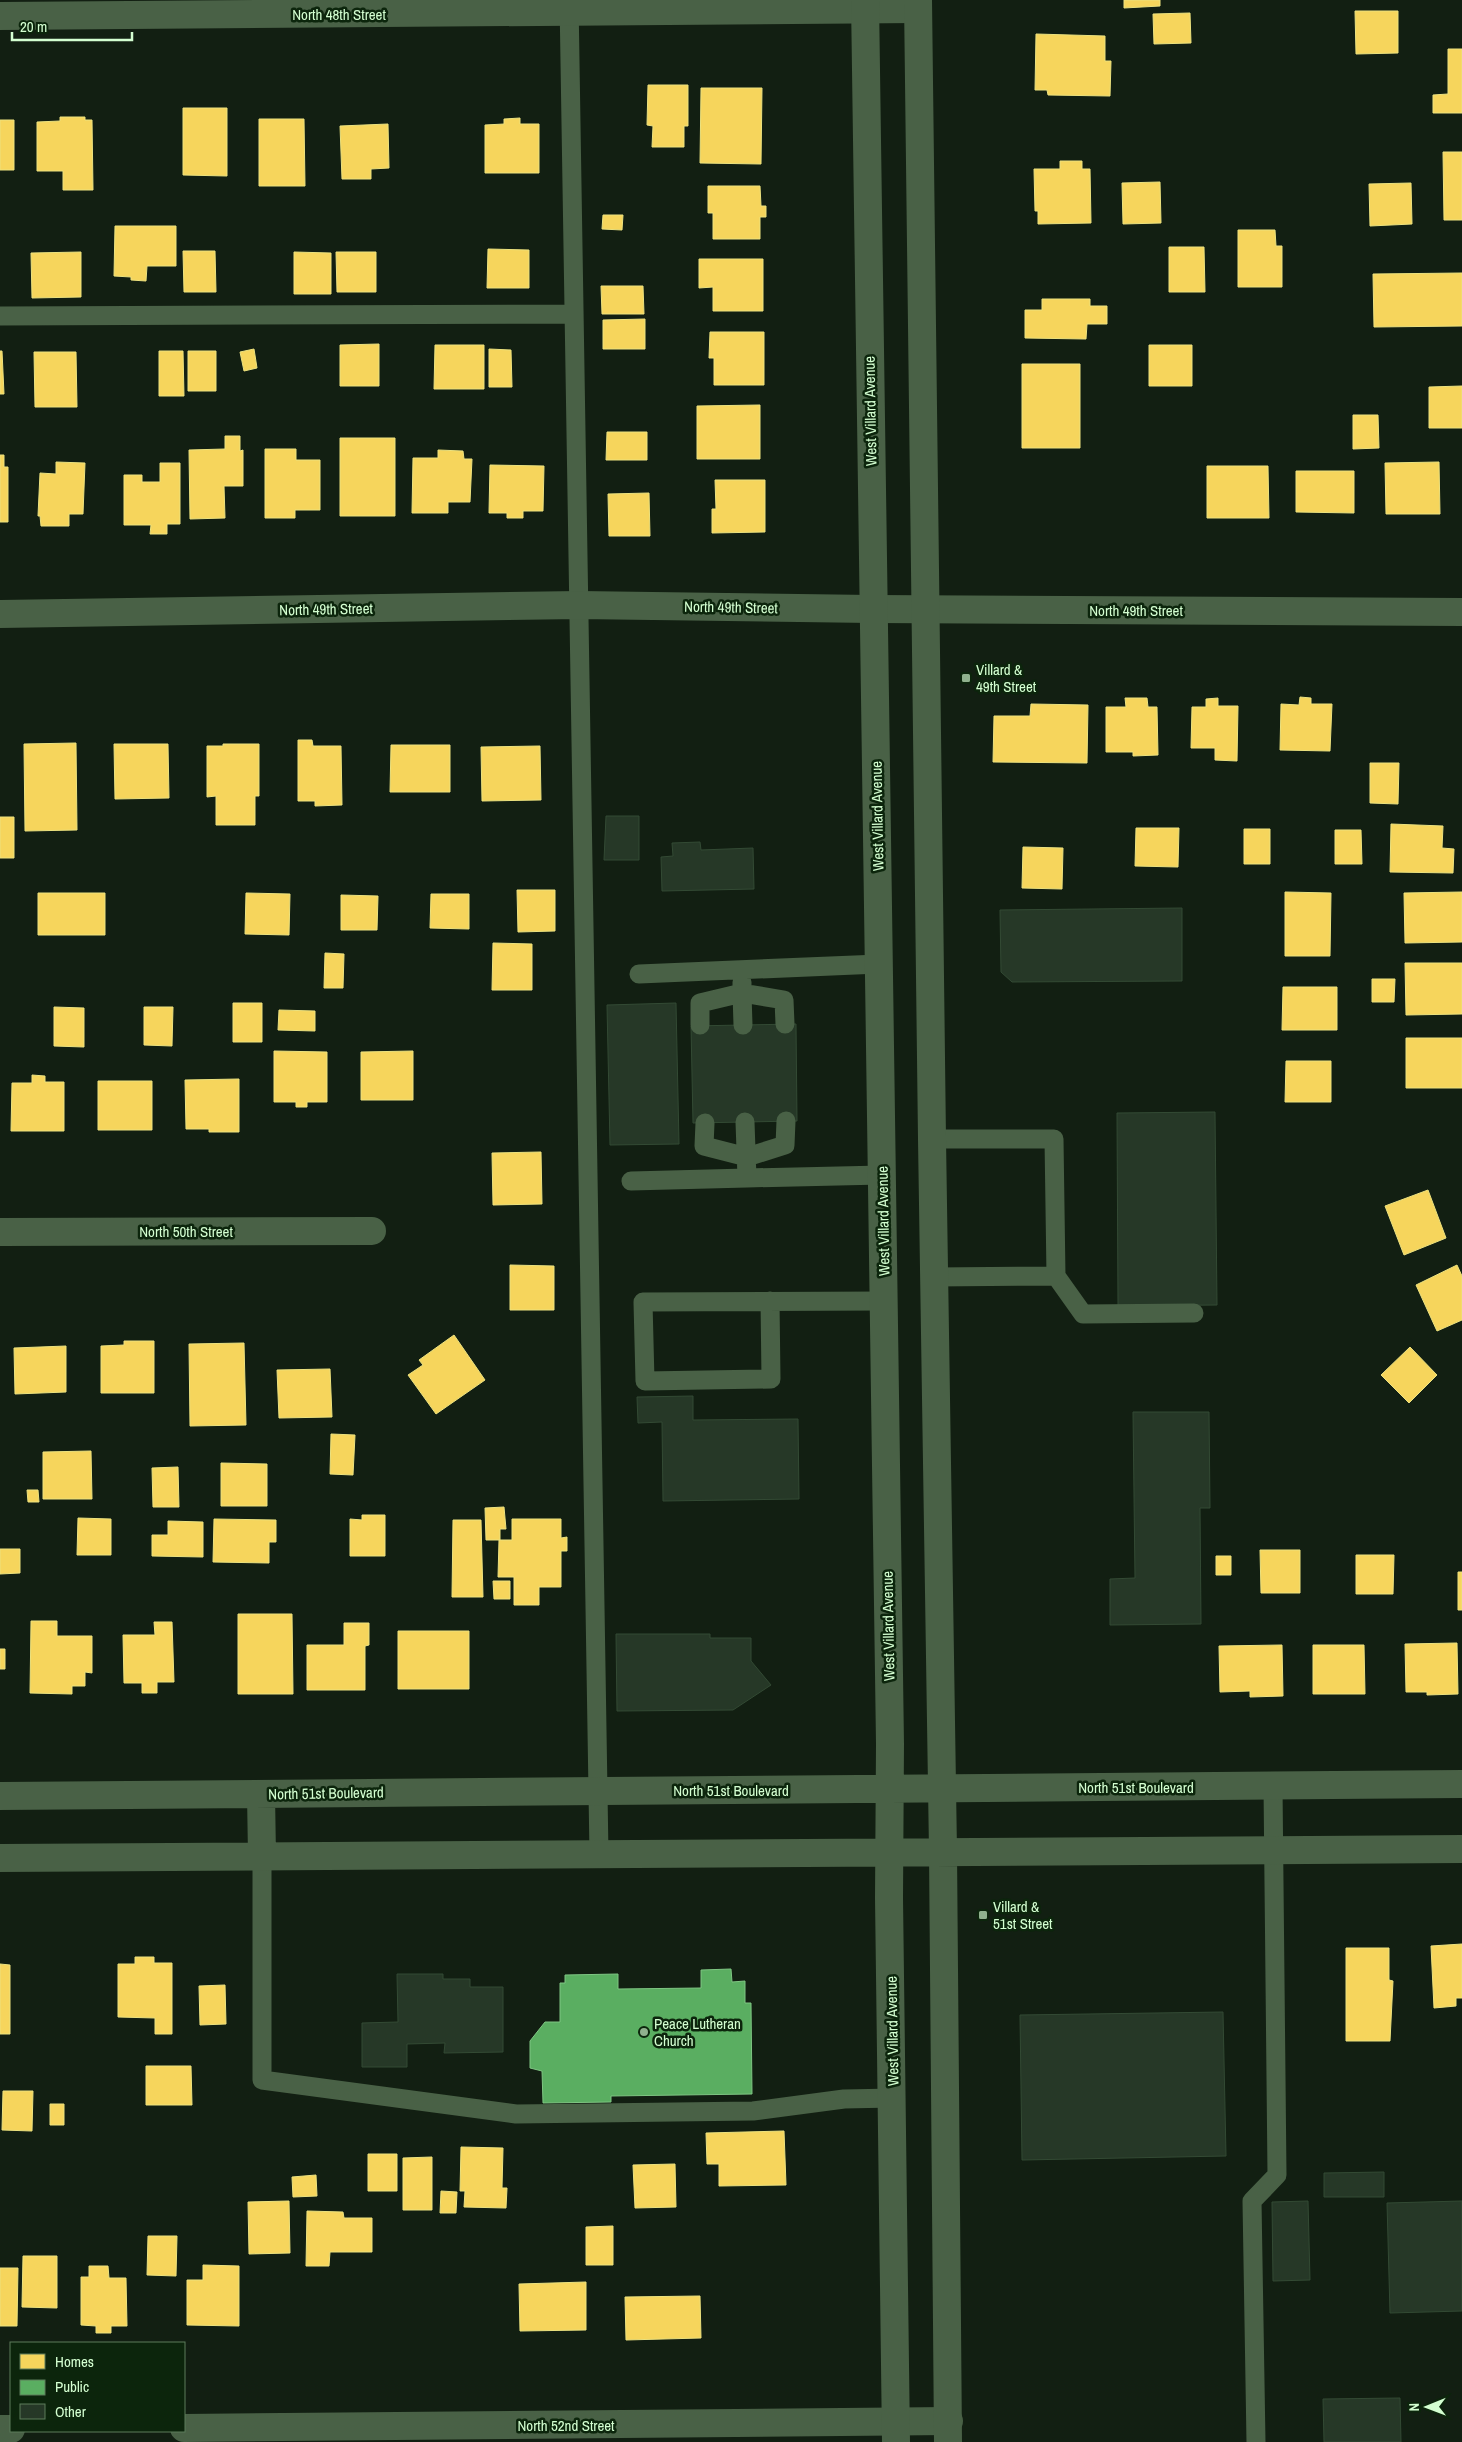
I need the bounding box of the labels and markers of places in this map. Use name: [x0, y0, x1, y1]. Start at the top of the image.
place label: Villard & 49th Street: [976, 659, 1037, 697]
marker: Villard & 49th Street: [960, 672, 972, 684]
place label: Villard & 51st Street: [993, 1896, 1053, 1934]
marker: Villard & 51st Street: [977, 1909, 989, 1921]
place label: Peace Lutheran Church: [654, 2013, 741, 2051]
marker: Peace Lutheran Church: [638, 2026, 650, 2038]

